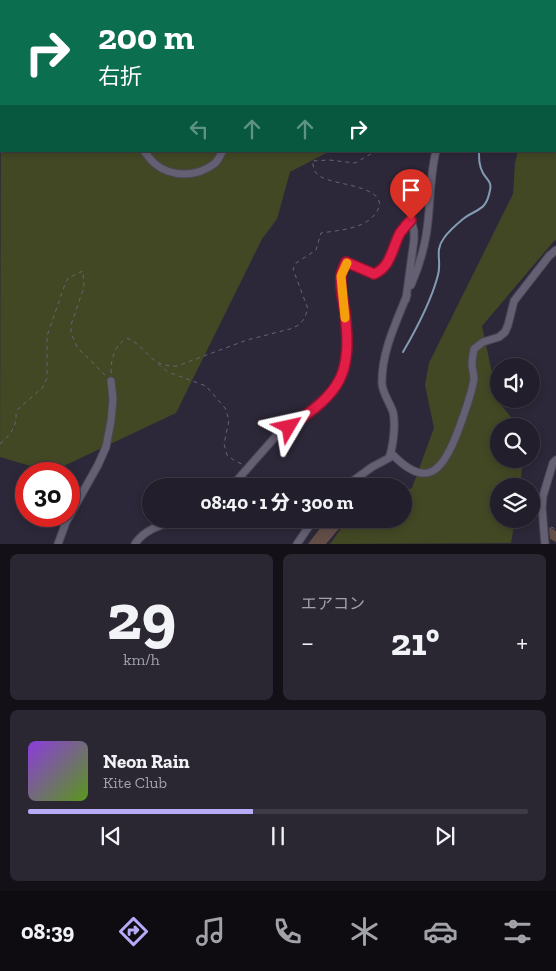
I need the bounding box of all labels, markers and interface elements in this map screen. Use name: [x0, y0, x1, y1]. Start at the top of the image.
text: 200 m: [98, 16, 194, 58]
icon: right: [15, 20, 80, 85]
text: 右折: [98, 63, 142, 90]
icon: left: [185, 115, 213, 143]
icon: ahead: [238, 115, 266, 143]
icon: ahead: [291, 115, 319, 143]
icon: right: [344, 115, 372, 143]
pin: [390, 169, 432, 220]
icon: arrive: [397, 176, 425, 204]
map controls: [490, 358, 540, 528]
button: sound: [490, 358, 540, 408]
position arrow: [262, 400, 314, 452]
button: search: [490, 418, 540, 468]
speed limit sign: 30: [15, 462, 80, 527]
button: layers: [490, 478, 540, 528]
text: 08:40 · 1 分 · 300 m: [200, 491, 354, 514]
text: 29: [107, 578, 176, 656]
text: エアコン: [301, 594, 365, 613]
text: 21°: [391, 619, 440, 665]
text: −: [301, 626, 314, 659]
text: +: [516, 626, 528, 659]
text: km/h: [123, 650, 160, 669]
text: Neon Rain: [103, 750, 190, 773]
text: Kite Club: [103, 773, 167, 792]
icon: previous: [97, 822, 125, 850]
icon: pause: [264, 822, 292, 850]
icon: next: [431, 822, 459, 850]
icon: directions: [116, 914, 151, 949]
icon: music: [193, 914, 228, 949]
icon: phone: [270, 914, 305, 949]
icon: climate: [347, 914, 382, 949]
icon: car: [423, 914, 458, 949]
icon: filters: [500, 914, 535, 949]
text: 08:39: [21, 918, 74, 945]

